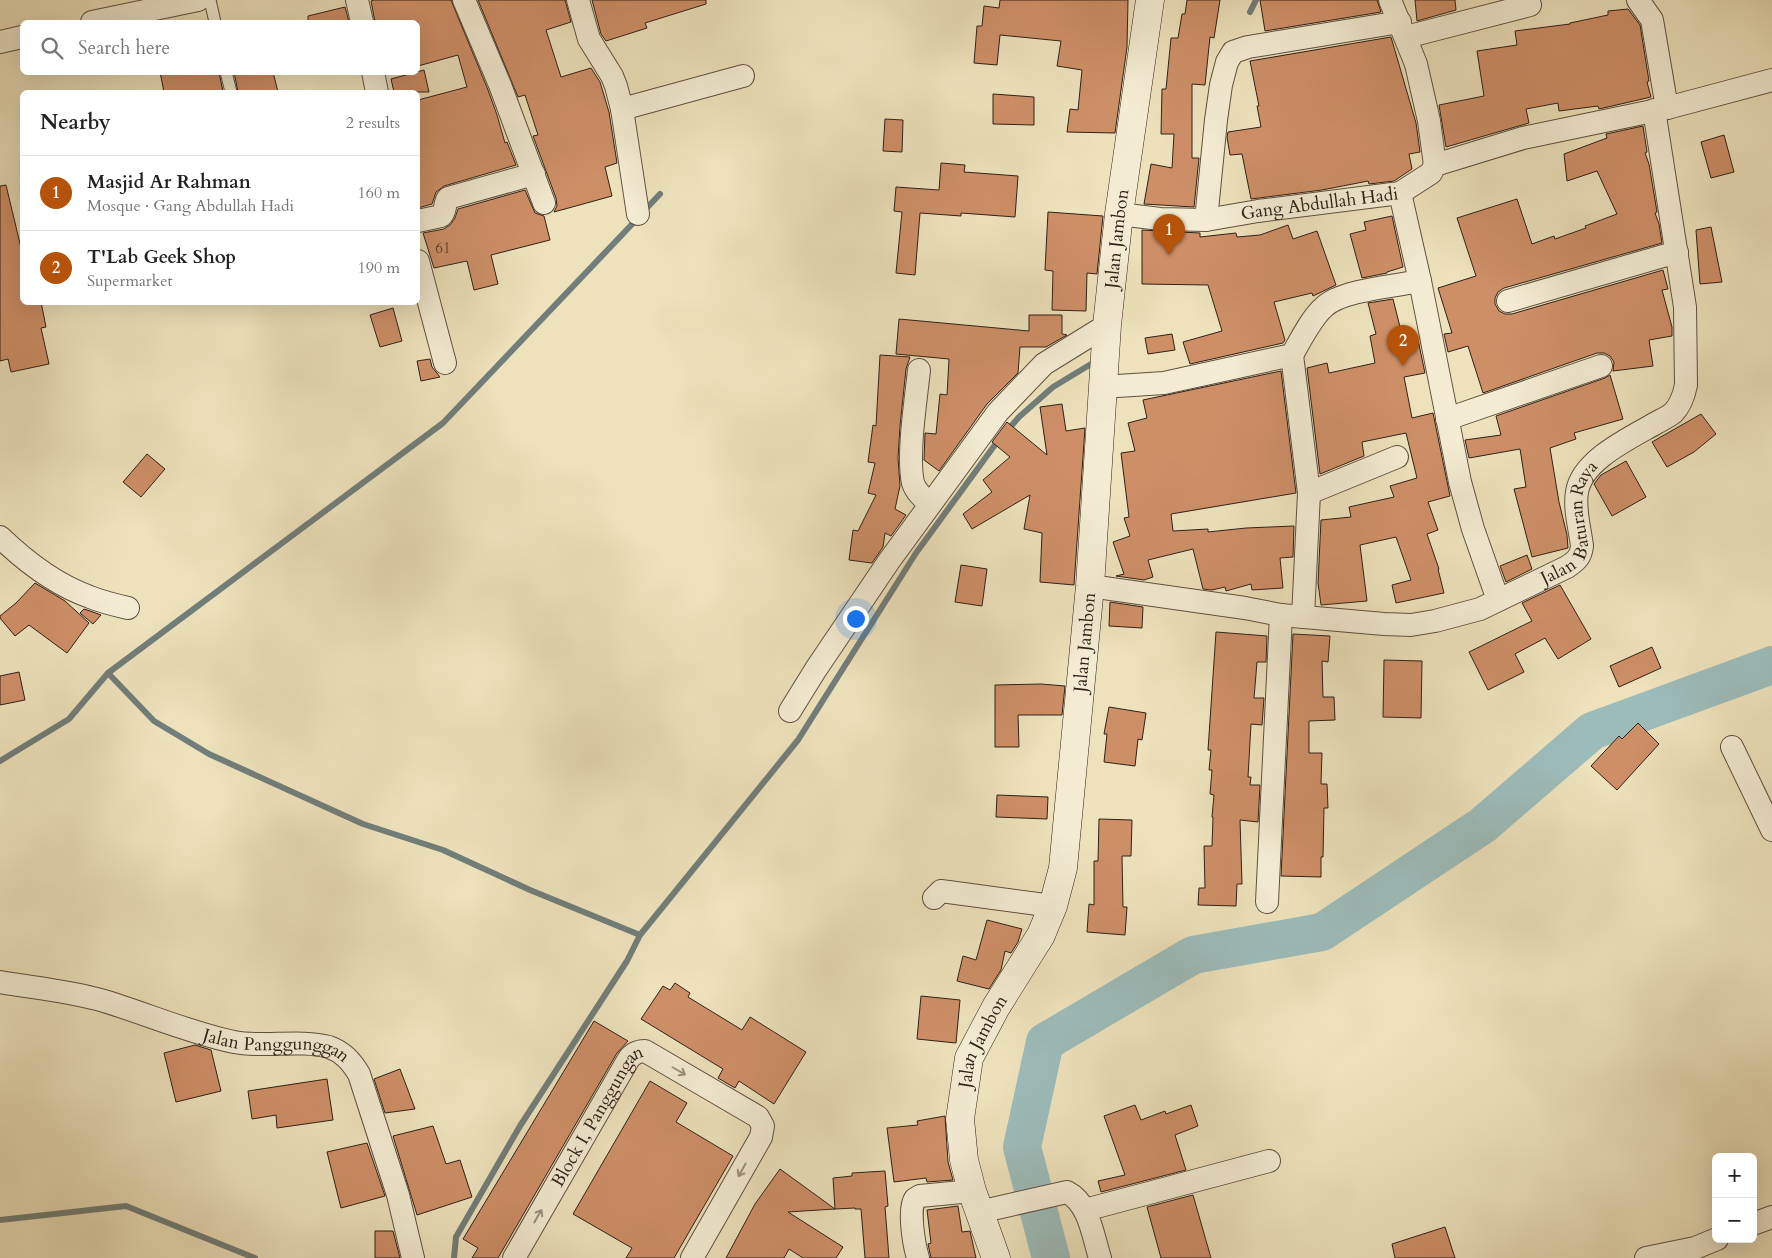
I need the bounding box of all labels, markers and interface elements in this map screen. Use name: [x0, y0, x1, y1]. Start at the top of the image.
search box: [20, 20, 420, 75]
icon: search: [38, 34, 66, 62]
text: Search here: [78, 35, 170, 61]
text: Nearby: [40, 108, 111, 137]
text: 2 results: [346, 112, 400, 134]
text: Masjid Ar Rahman: [87, 169, 251, 195]
street label: Gang Abdullah Hadi: [1239, 181, 1400, 226]
text: 1: [52, 182, 60, 204]
text: 160 m: [358, 182, 400, 204]
street label: Jalan Jambon: [1098, 186, 1135, 293]
text: Mosque · Gang Abdullah Hadi: [87, 195, 294, 217]
pin: 1: [1153, 214, 1185, 255]
house number: 61: [435, 238, 451, 258]
text: T'Lab Geek Shop: [87, 244, 236, 270]
text: 2: [52, 257, 60, 279]
text: 190 m: [358, 257, 400, 279]
text: Supermarket: [87, 270, 173, 292]
pin: 2: [1387, 325, 1419, 366]
street label: Jalan Baturan Raya: [1534, 454, 1603, 592]
street label: Jalan Jambon: [1067, 591, 1102, 696]
your location: [843, 606, 869, 632]
street label: Jalan Jambon: [952, 989, 1014, 1093]
street label: Jalan Panggunggan: [197, 1021, 356, 1068]
street label: Block I, Panggungan: [545, 1039, 647, 1191]
one-way arrow: [671, 1066, 685, 1076]
map controls: [1712, 1153, 1757, 1243]
button: +: [1712, 1153, 1757, 1198]
one-way arrow: [737, 1162, 747, 1176]
button: −: [1712, 1198, 1757, 1243]
one-way arrow: [534, 1209, 544, 1223]

